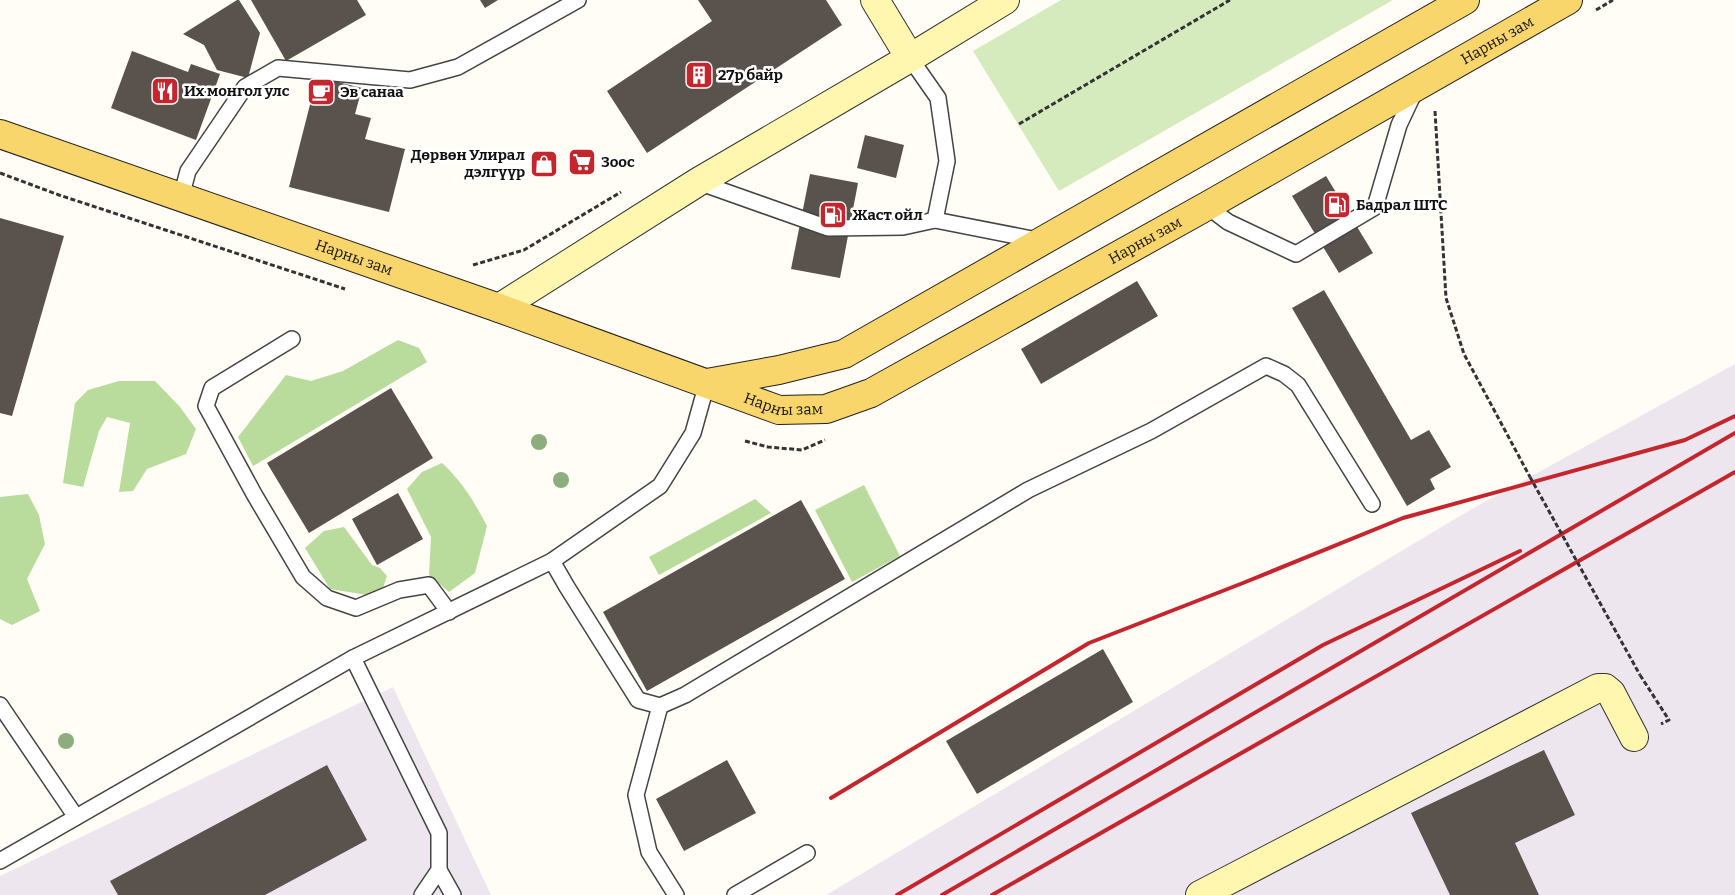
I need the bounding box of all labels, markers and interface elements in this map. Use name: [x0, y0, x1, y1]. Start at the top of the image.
street label: Нарны зам: [1458, 13, 1537, 68]
building icon: 27р байр: [684, 60, 714, 90]
place label: 27р байр: [718, 66, 783, 84]
restaurant icon: Их монгол улс: [150, 76, 180, 106]
cafe icon: Эв санаа: [306, 77, 336, 107]
place label: Их монгол улс: [184, 82, 290, 100]
place label: Эв санаа: [340, 83, 404, 101]
place label: Дөрвөн Улирал дэлгүүр: [411, 146, 526, 181]
supermarket icon: Зоос: [567, 147, 597, 177]
shop icon: Дөрвөн Улирал дэлгүүр: [529, 149, 559, 179]
place label: Зоос: [601, 153, 635, 171]
fuel station icon: Бадрал ШТС: [1322, 190, 1352, 220]
place label: Бадрал ШТС: [1356, 196, 1448, 214]
fuel station icon: Жаст ойл: [818, 200, 848, 230]
place label: Жаст ойл: [852, 206, 923, 224]
street label: Нарны зам: [1106, 213, 1185, 268]
street label: Нарны зам: [313, 236, 395, 279]
street label: Нарны зам: [741, 389, 823, 419]

